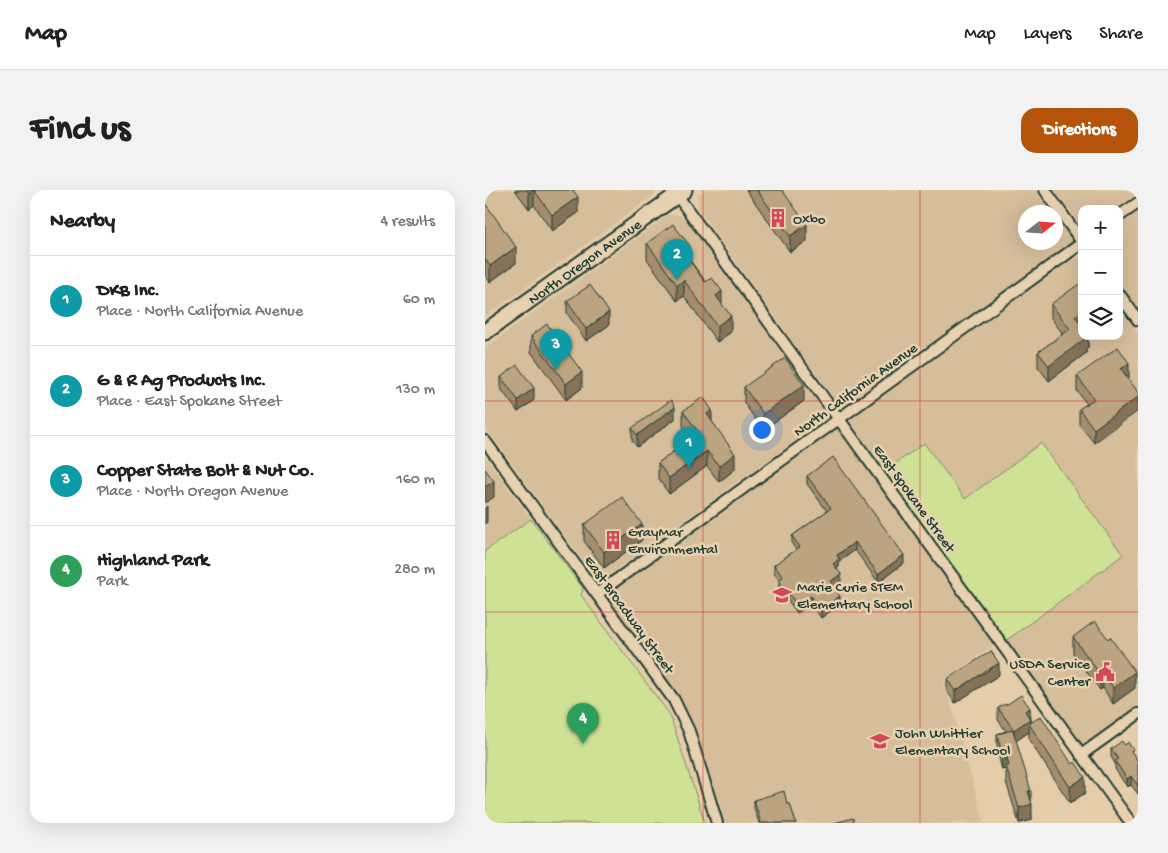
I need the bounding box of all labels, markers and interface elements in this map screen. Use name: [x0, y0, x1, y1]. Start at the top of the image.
text: Map: [25, 20, 67, 49]
text: Map: [964, 24, 996, 45]
text: Layers: [1024, 24, 1071, 45]
text: Share: [1099, 24, 1143, 45]
button: Directions: [1021, 108, 1138, 153]
text: Find us: [30, 110, 130, 151]
north arrow: [1018, 205, 1063, 250]
map controls: [1078, 205, 1123, 340]
button: +: [1078, 205, 1123, 250]
building icon: Oxbo: [767, 207, 789, 229]
text: Nearby: [50, 210, 115, 235]
place label: Oxbo: [793, 211, 826, 229]
text: 4 results: [380, 213, 435, 232]
street label: North Oregon Avenue: [525, 216, 646, 309]
pin: 2: [661, 239, 693, 280]
button: −: [1078, 250, 1123, 295]
text: DKB Inc.: [97, 280, 160, 303]
text: 1: [63, 291, 69, 310]
text: 60 m: [403, 291, 435, 310]
button: layers: [1078, 295, 1123, 340]
text: Place · North California Avenue: [97, 303, 303, 322]
pin: 3: [540, 329, 572, 370]
street label: North California Avenue: [791, 339, 922, 442]
text: G & R Ag Products Inc.: [97, 370, 267, 393]
text: 2: [62, 381, 70, 400]
text: 130 m: [396, 381, 435, 400]
text: Place · East Spokane Street: [97, 393, 282, 412]
your location: [749, 417, 775, 443]
pin: 1: [673, 427, 705, 468]
street label: East Spokane Street: [868, 442, 960, 558]
text: Copper State Bolt & Nut Co.: [97, 460, 315, 483]
text: 3: [62, 471, 70, 490]
text: 160 m: [396, 471, 435, 490]
text: Place · North Oregon Avenue: [97, 483, 288, 502]
place label: GrayMar Environmental: [628, 524, 718, 559]
building icon: GrayMar Environmental: [602, 529, 624, 551]
text: Highland Park: [97, 550, 209, 573]
street label: East Broadway Street: [579, 553, 678, 679]
text: 4: [62, 561, 70, 580]
text: 280 m: [394, 561, 435, 580]
text: Park: [97, 573, 128, 592]
place label: Marie Curie STEM Elementary School: [797, 579, 913, 614]
school or university icon: Marie Curie STEM Elementary School: [771, 584, 793, 606]
place label: USDA Service Center: [1009, 656, 1092, 691]
public building icon: USDA Service Center: [1094, 661, 1116, 683]
pin: 4: [567, 703, 599, 744]
place label: John Whittier Elementary School: [895, 725, 1011, 760]
school or university icon: John Whittier Elementary School: [869, 730, 891, 752]

